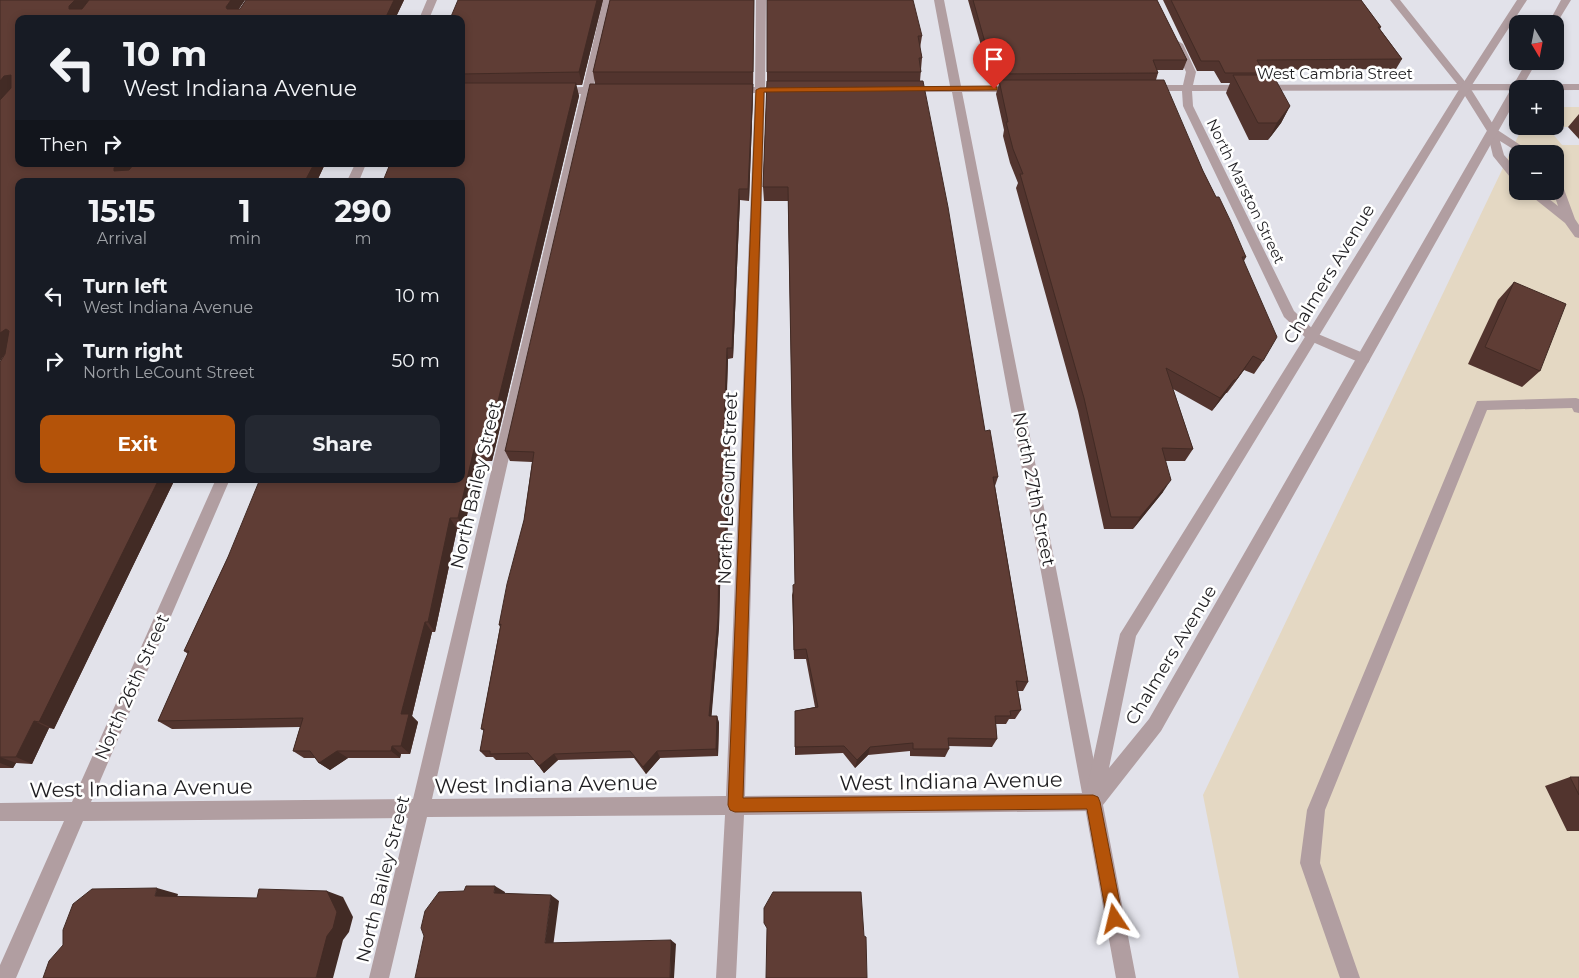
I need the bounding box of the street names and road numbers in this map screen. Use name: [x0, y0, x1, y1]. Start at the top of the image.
street label: West Cambria Street: [1257, 64, 1413, 83]
street label: North Marston Street: [1203, 115, 1289, 267]
street label: Chalmers Avenue: [1279, 200, 1379, 348]
street label: North LeCount Street: [714, 391, 742, 585]
street label: North Bailey Street: [446, 399, 506, 571]
street label: North 27th Street: [1008, 410, 1060, 568]
street label: Chalmers Avenue: [1121, 581, 1221, 729]
street label: North 26th Street: [90, 611, 174, 763]
street label: West Indiana Avenue: [839, 767, 1063, 795]
street label: West Indiana Avenue: [434, 770, 658, 798]
street label: West Indiana Avenue: [29, 774, 253, 802]
street label: North Bailey Street: [352, 793, 414, 965]

